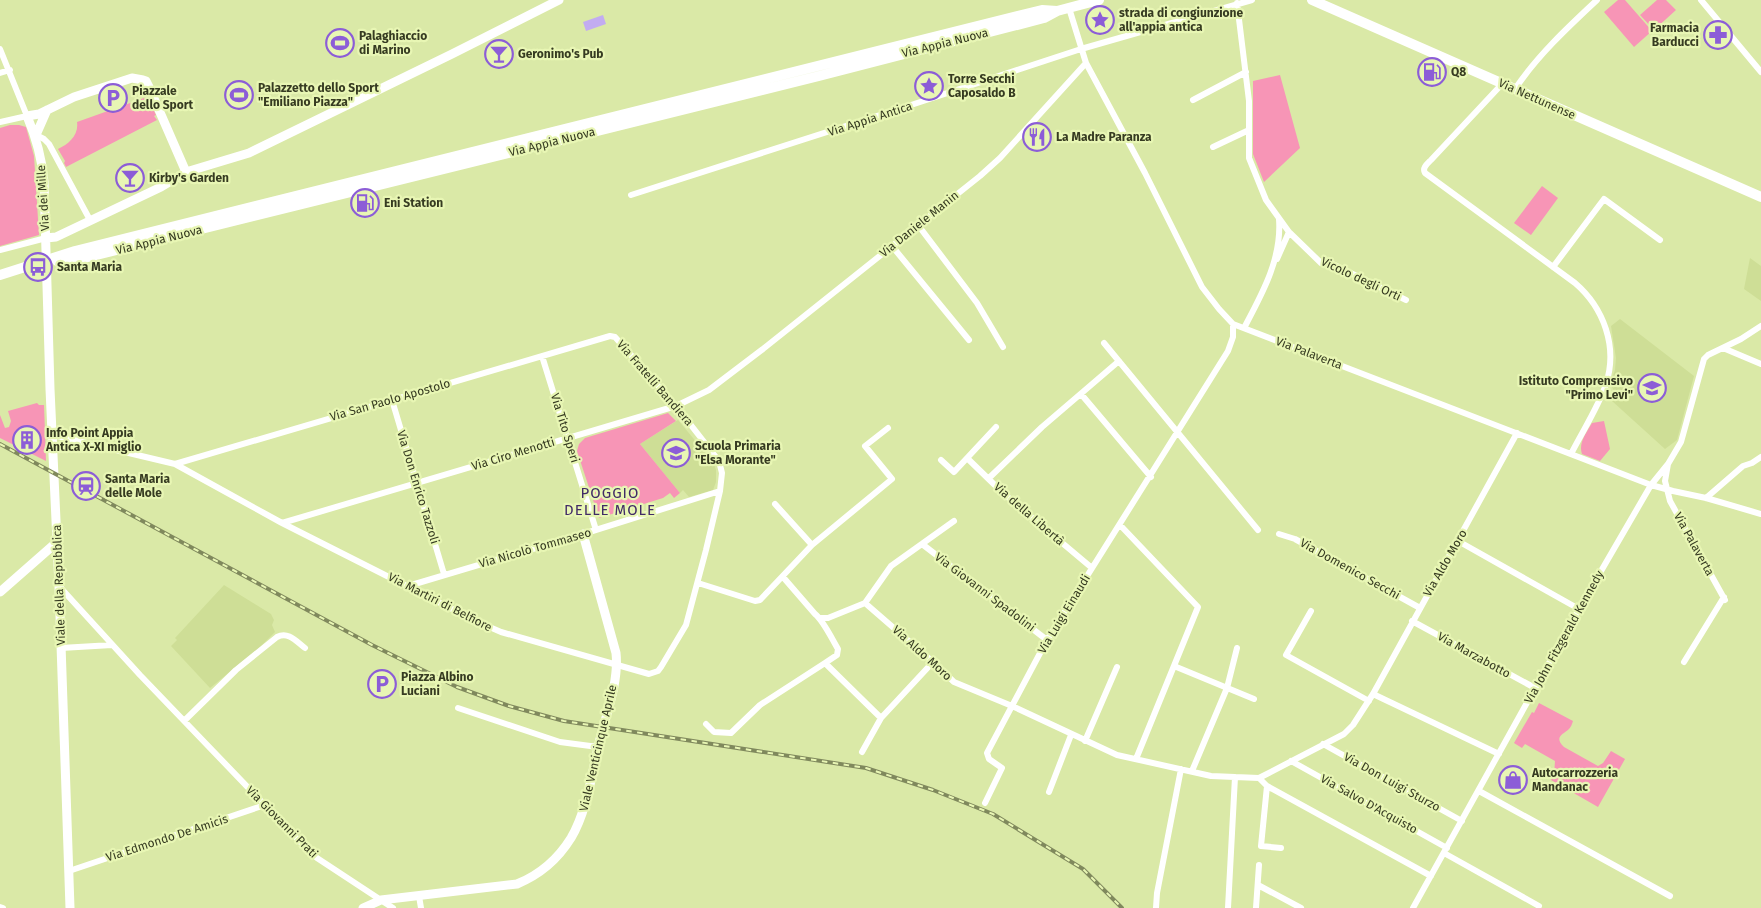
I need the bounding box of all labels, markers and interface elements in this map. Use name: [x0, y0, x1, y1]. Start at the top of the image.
place icon: strada di congiunzione all'appia antica: [1085, 5, 1115, 35]
place label: strada di congiunzione all'appia antica: [1119, 6, 1243, 34]
pharmacy icon: Farmacia Barducci: [1703, 20, 1733, 50]
place label: Farmacia Barducci: [1650, 21, 1699, 49]
street label: Via Appia Nuova: [900, 26, 990, 60]
sports icon: Palaghiaccio di Marino: [325, 28, 355, 58]
place label: Palaghiaccio di Marino: [359, 29, 427, 57]
bar icon: Geronimo's Pub: [484, 39, 514, 69]
place label: Geronimo's Pub: [518, 47, 603, 61]
fuel station icon: Q8: [1417, 57, 1447, 87]
place label: Q8: [1451, 65, 1466, 79]
place icon: Torre Secchi Caposaldo B: [914, 71, 944, 101]
place label: Torre Secchi Caposaldo B: [948, 72, 1016, 100]
street label: Via Nettunense: [1496, 76, 1578, 122]
sports icon: Palazzetto dello Sport "Emiliano Piazza": [224, 80, 254, 110]
place label: Palazzetto dello Sport "Emiliano Piazza": [258, 81, 379, 109]
parking icon: Piazzale dello Sport: [98, 83, 128, 113]
place label: Piazzale dello Sport: [132, 84, 194, 112]
street label: Via Appia Antica: [826, 99, 914, 139]
restaurant icon: La Madre Paranza: [1022, 122, 1052, 152]
street label: Via Appia Nuova: [507, 125, 597, 159]
place label: La Madre Paranza: [1056, 130, 1152, 144]
bar icon: Kirby's Garden: [115, 163, 145, 193]
street label: Via dei Mille: [34, 164, 52, 232]
place label: Kirby's Garden: [149, 171, 229, 185]
fuel station icon: Eni Station: [350, 188, 380, 218]
street label: Via Daniele Manin: [877, 188, 961, 260]
place label: Eni Station: [384, 196, 443, 210]
street label: Via Appia Nuova: [114, 223, 204, 257]
bus stop icon: Santa Maria: [23, 252, 53, 282]
street label: Vicolo degli Orti: [1319, 254, 1403, 304]
place label: Santa Maria: [57, 260, 122, 274]
street label: Via Palaverta: [1274, 334, 1344, 372]
street label: Via Fratelli Bandiera: [614, 337, 696, 429]
school or university icon: Istituto Comprensivo "Primo Levi": [1637, 373, 1667, 403]
place label: Istituto Comprensivo "Primo Levi": [1519, 374, 1633, 402]
street label: Via San Paolo Apostolo: [328, 376, 452, 424]
street label: Via Tito Speri: [548, 392, 582, 464]
building icon: Info Point Appia Antica X-XI miglio: [12, 425, 42, 455]
place label: Info Point Appia Antica X-XI miglio: [45, 426, 141, 454]
street label: Via Don Enrico Tazzoli: [394, 428, 442, 546]
street label: Via Ciro Menotti: [470, 435, 556, 473]
school or university icon: Scuola Primaria "Elsa Morante": [661, 438, 691, 468]
place label: Scuola Primaria "Elsa Morante": [695, 439, 781, 467]
station icon: Santa Maria delle Mole: [71, 471, 101, 501]
place label: Santa Maria delle Mole: [105, 472, 170, 500]
street label: Via della Libertà: [991, 480, 1067, 548]
district label: POGGIO DELLE MOLE: [564, 484, 656, 519]
street label: Via Palaverta: [1671, 510, 1717, 578]
street label: Viale della Repubblica: [50, 524, 68, 646]
street label: Via Nicolò Tommaseo: [477, 525, 593, 571]
street label: Via Aldo Moro: [1420, 527, 1470, 599]
street label: Via Domenico Secchi: [1298, 536, 1402, 602]
street label: Via Giovanni Spadolini: [932, 550, 1038, 634]
street label: Via John Fitzgerald Kennedy: [1521, 568, 1607, 706]
street label: Via Martiri di Belfiore: [386, 570, 494, 634]
street label: Via Luigi Einaudi: [1035, 572, 1093, 656]
street label: Via Aldo Moro: [889, 623, 955, 683]
street label: Via Marzabotto: [1435, 629, 1513, 681]
parking icon: Piazza Albino Luciani: [367, 669, 397, 699]
place label: Piazza Albino Luciani: [401, 670, 474, 698]
street label: Viale Venticinque Aprile: [577, 683, 619, 813]
street label: Via Don Luigi Sturzo: [1341, 750, 1443, 814]
shop icon: Autocarrozzeria Mandanac: [1498, 765, 1528, 795]
place label: Autocarrozzeria Mandanac: [1531, 766, 1618, 794]
street label: Via Salvo D'Acquisto: [1318, 771, 1420, 837]
street label: Via Giovanni Prati: [243, 783, 321, 861]
street label: Via Edmondo De Amicis: [104, 812, 230, 864]

